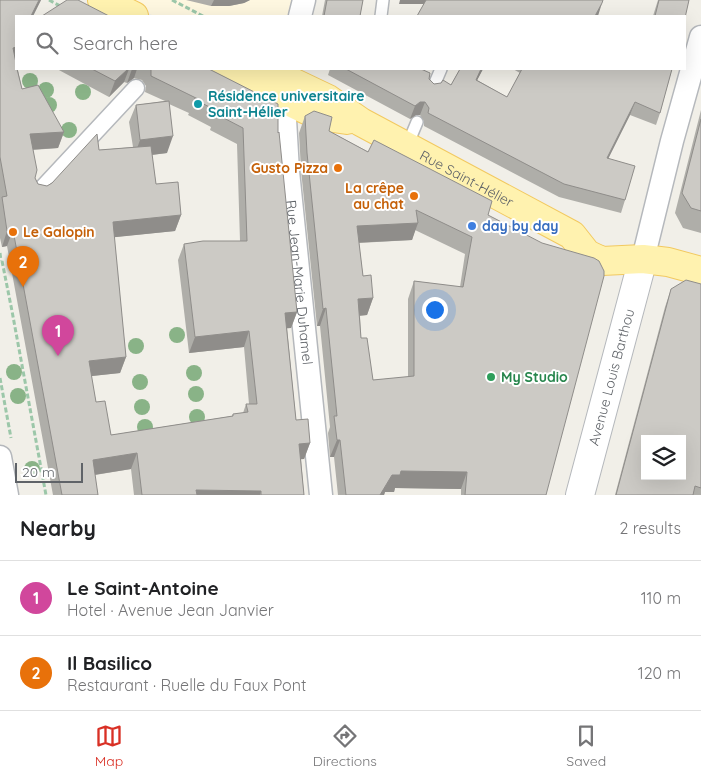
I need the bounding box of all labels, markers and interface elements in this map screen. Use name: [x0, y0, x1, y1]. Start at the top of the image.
search box: [15, 15, 686, 70]
icon: search: [33, 29, 61, 57]
text: Search here: [73, 31, 178, 55]
place label: Résidence universitaire Saint-Hélier: [208, 87, 365, 121]
marker: Résidence universitaire Saint-Hélier: [192, 98, 204, 110]
street label: Rue Saint-Hélier: [417, 146, 517, 211]
place label: Gusto Pizza: [251, 159, 328, 177]
marker: Gusto Pizza: [332, 162, 344, 174]
place label: La crêpe au chat: [345, 179, 404, 213]
marker: La crêpe au chat: [408, 190, 420, 202]
street label: Rue Jean-Marie Duhamel: [282, 199, 317, 366]
place label: day by day: [482, 217, 558, 235]
marker: day by day: [466, 220, 478, 232]
place label: Le Galopin: [23, 223, 95, 241]
marker: Le Galopin: [7, 226, 19, 238]
pin: 2: [7, 246, 39, 287]
your location: [422, 297, 448, 323]
street label: Avenue Louis Barthou: [585, 307, 638, 448]
pin: 1: [42, 315, 74, 356]
place label: My Studio: [501, 368, 568, 386]
marker: My Studio: [485, 371, 497, 383]
map controls: [641, 435, 686, 480]
button: layers: [641, 435, 686, 480]
scale bar: [15, 460, 82, 483]
text: 20 m: [22, 463, 55, 481]
text: Nearby: [20, 515, 96, 541]
text: 2 results: [619, 518, 681, 538]
text: Le Saint-Antoine: [67, 576, 219, 600]
text: 1: [33, 588, 39, 608]
text: 110 m: [641, 588, 681, 608]
text: Hotel · Avenue Jean Janvier: [67, 600, 274, 620]
text: Il Basilico: [67, 651, 152, 675]
text: 2: [31, 663, 41, 683]
text: 120 m: [638, 663, 681, 683]
text: Restaurant · Ruelle du Faux Pont: [67, 675, 306, 695]
tab: Map: [95, 722, 123, 770]
tab: Directions: [313, 722, 377, 770]
tab: Saved: [566, 722, 606, 770]

